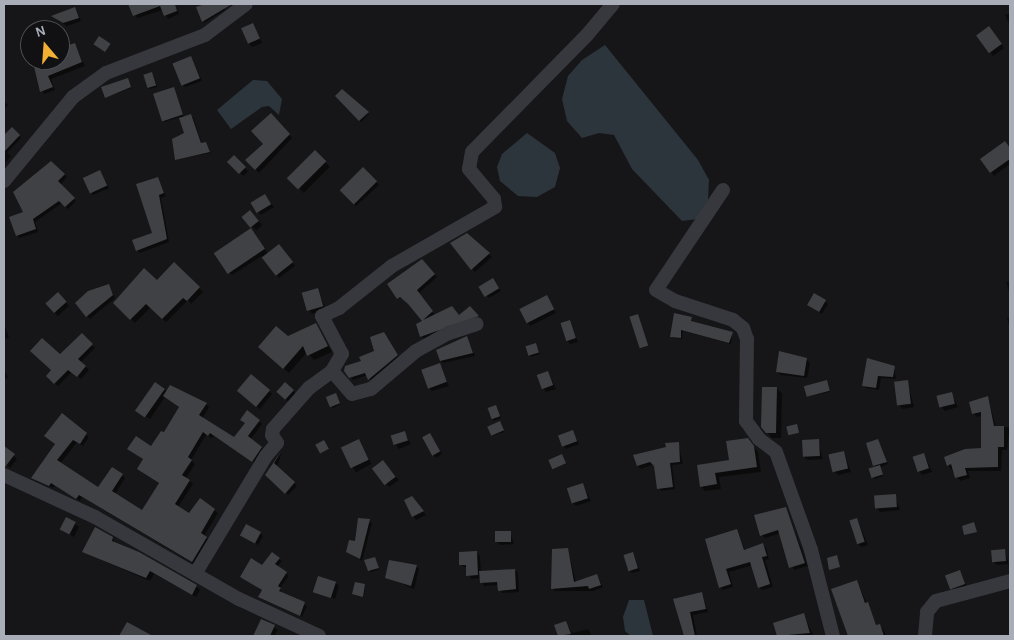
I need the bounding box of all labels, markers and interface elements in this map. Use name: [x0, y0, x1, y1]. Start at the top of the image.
north arrow: [20, 20, 70, 70]
text: N: [34, 24, 47, 40]

